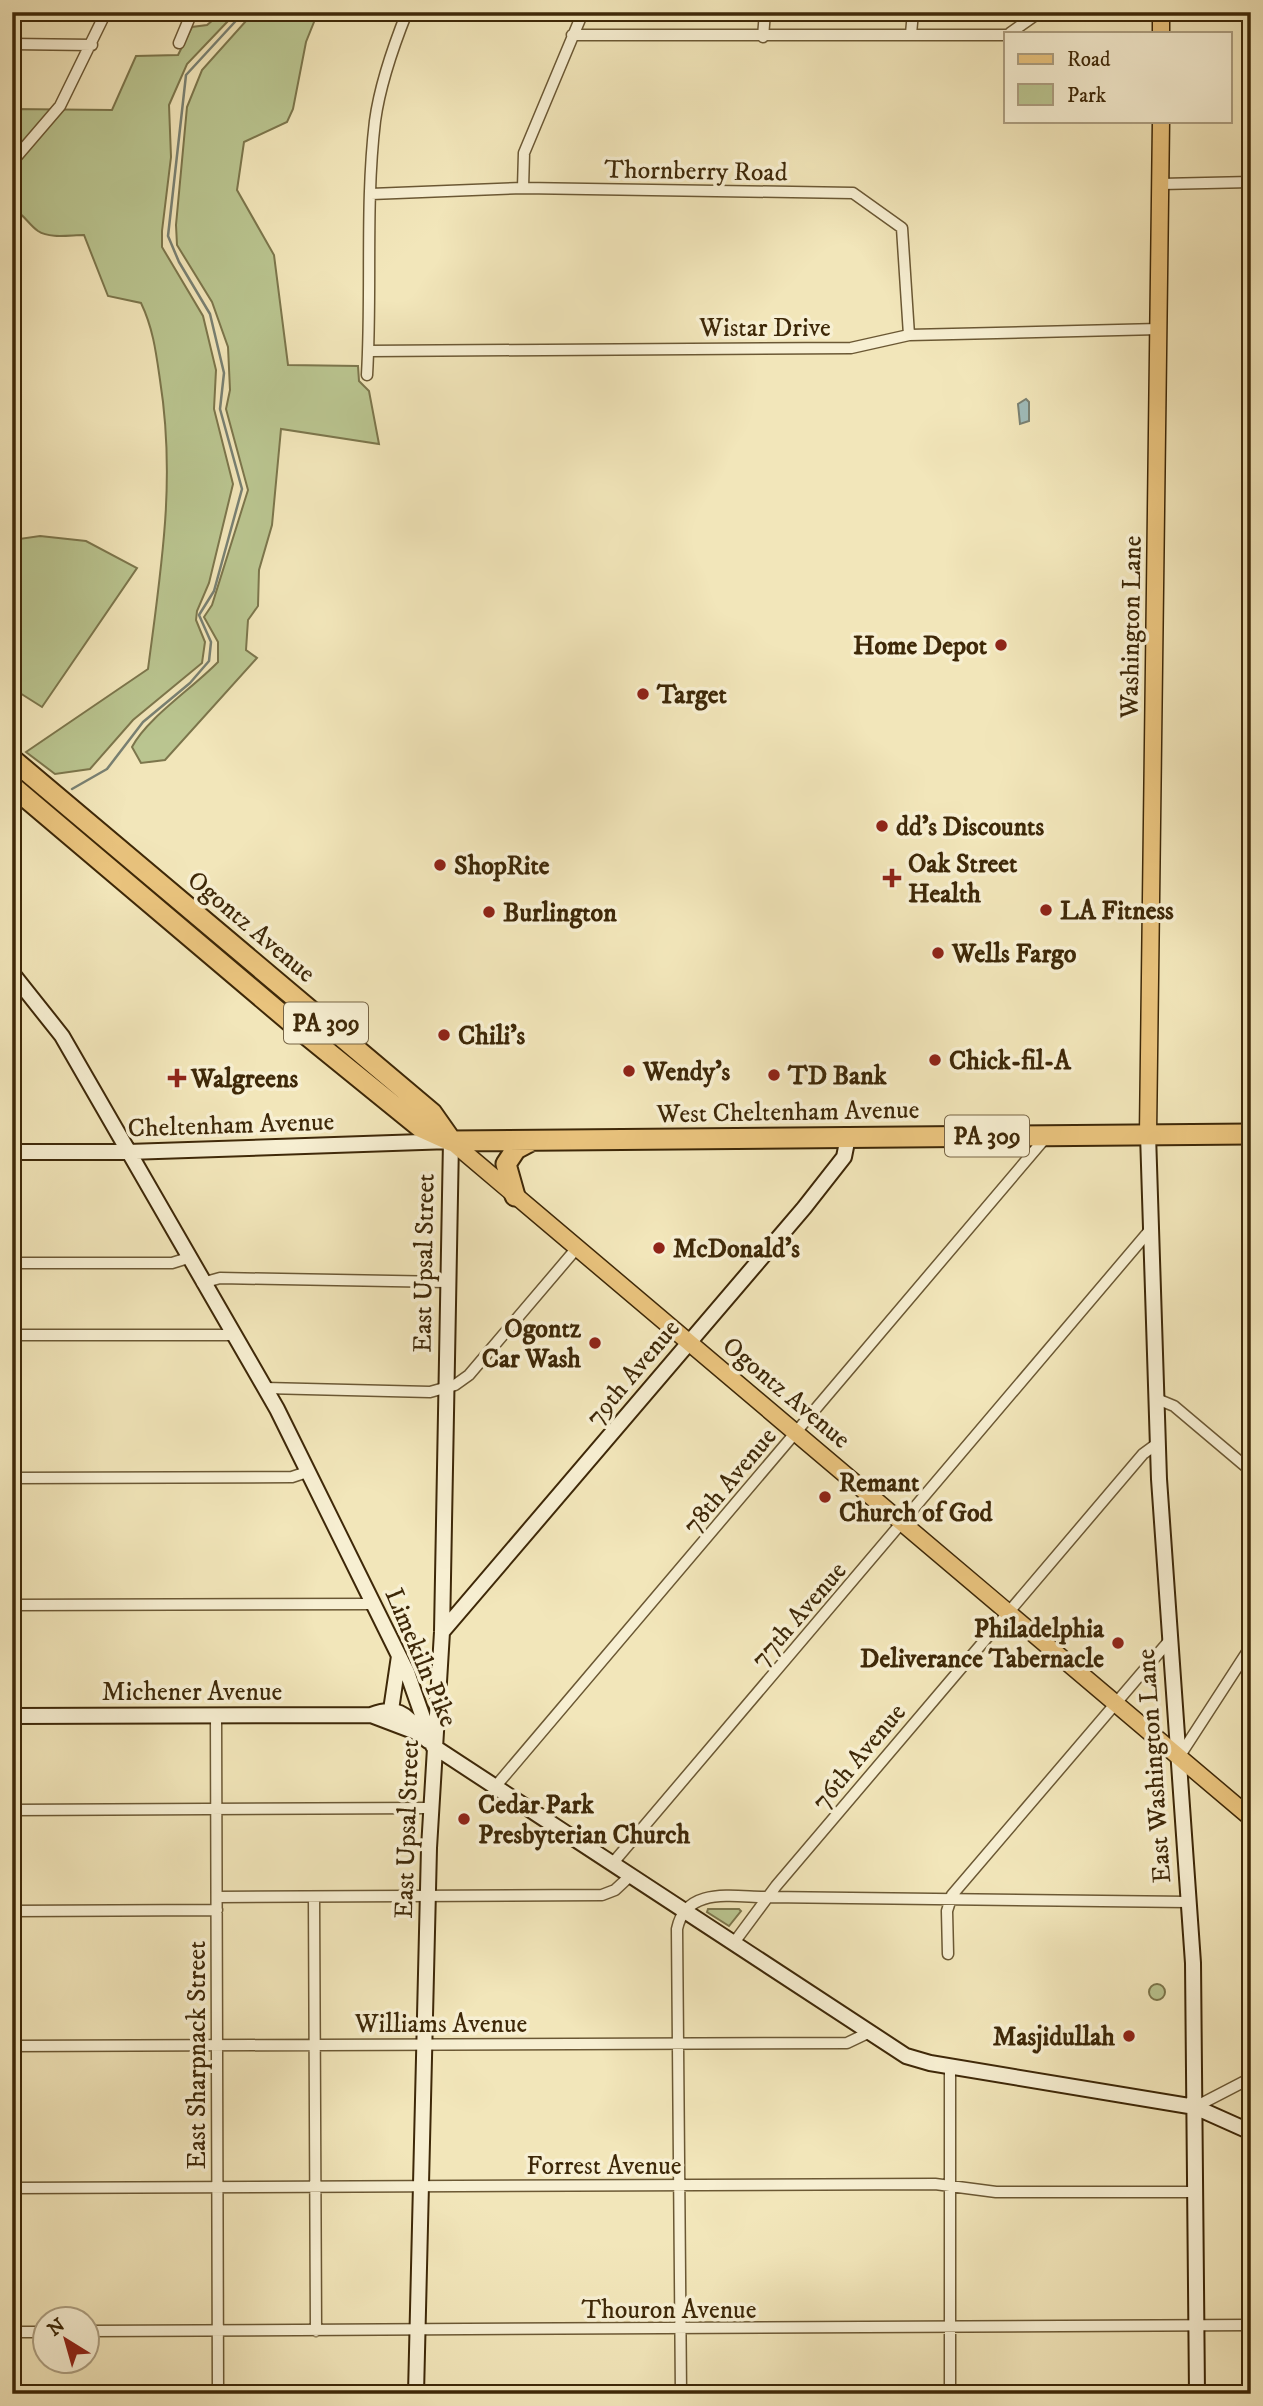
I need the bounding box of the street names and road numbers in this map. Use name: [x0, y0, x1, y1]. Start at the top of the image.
street label: Thornberry Road: [604, 153, 788, 190]
street label: Wistar Drive: [698, 312, 831, 345]
street label: Washington Lane: [1113, 535, 1150, 720]
street label: Ogontz Avenue: [180, 864, 322, 990]
road number: PA 309: [284, 1002, 368, 1044]
street label: West Cheltenham Avenue: [655, 1094, 920, 1131]
street label: Cheltenham Avenue: [127, 1105, 335, 1146]
road number: PA 309: [945, 1116, 1029, 1156]
street label: East Upsal Street: [406, 1173, 443, 1353]
street label: 79th Avenue: [579, 1313, 687, 1433]
street label: Ogontz Avenue: [715, 1330, 857, 1456]
street label: 78th Avenue: [676, 1421, 784, 1541]
street label: 77th Avenue: [744, 1555, 854, 1675]
street label: Limekiln Pike: [377, 1583, 465, 1732]
street label: East Washington Lane: [1130, 1648, 1179, 1884]
street label: Michener Avenue: [102, 1676, 282, 1709]
street label: 76th Avenue: [805, 1697, 913, 1817]
street label: East Upsal Street: [388, 1739, 427, 1919]
street label: East Sharpnack Street: [181, 1941, 214, 2169]
street label: Williams Avenue: [354, 2008, 527, 2041]
street label: Forrest Avenue: [526, 2150, 682, 2183]
street label: Thouron Avenue: [582, 2294, 756, 2327]

